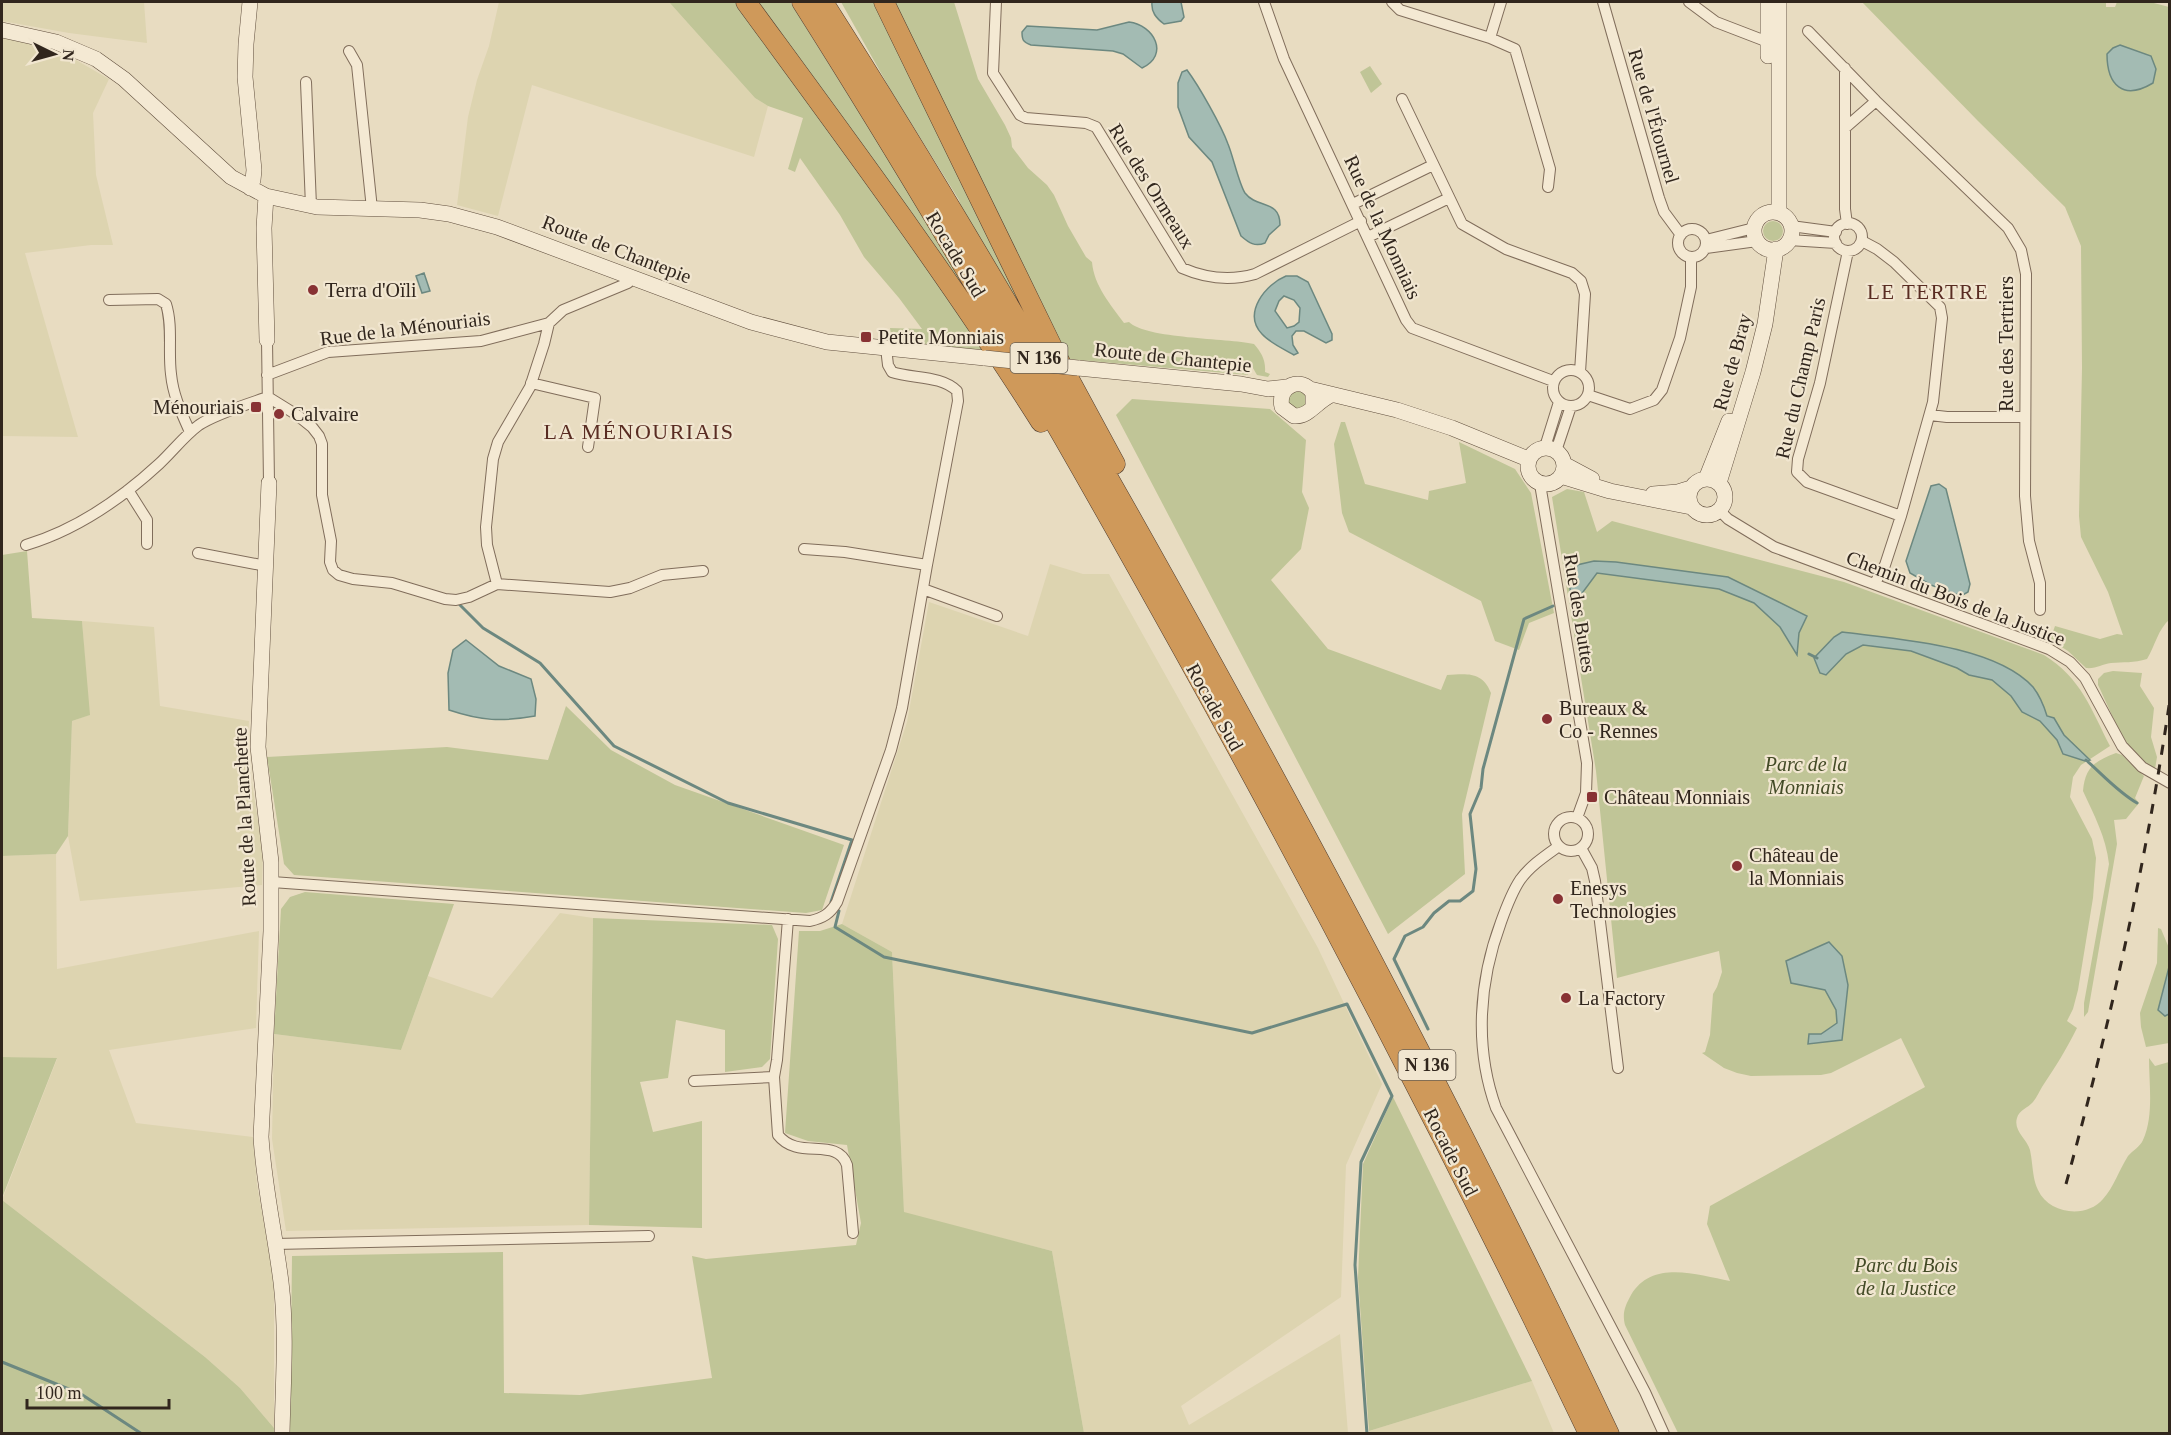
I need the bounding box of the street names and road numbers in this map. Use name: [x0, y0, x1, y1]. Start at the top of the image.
street label: Rue de l'Étournel: [1624, 46, 1684, 186]
street label: Rue des Ormeaux: [1105, 119, 1199, 253]
street label: Rue de la Monniais: [1340, 152, 1426, 303]
street label: Rocade Sud: [922, 207, 990, 301]
street label: Route de Chantepie: [539, 210, 695, 289]
street label: Rue des Tertriers: [1995, 276, 2017, 412]
street label: Rue du Champ Paris: [1771, 295, 1830, 461]
street label: Rue de la Ménouriais: [318, 307, 492, 349]
street label: Rue de Bray: [1708, 311, 1757, 413]
street label: Route de Chantepie: [1093, 338, 1253, 377]
road number: N 136: [1010, 343, 1068, 373]
street label: Chemin du Bois de la Justice: [1843, 546, 2069, 650]
street label: Rue des Buttes: [1560, 552, 1600, 674]
street label: Rocade Sud: [1182, 660, 1248, 754]
street label: Route de la Planchette: [228, 727, 260, 907]
road number: N 136: [1398, 1050, 1456, 1080]
street label: Rocade Sud: [1419, 1104, 1483, 1200]

